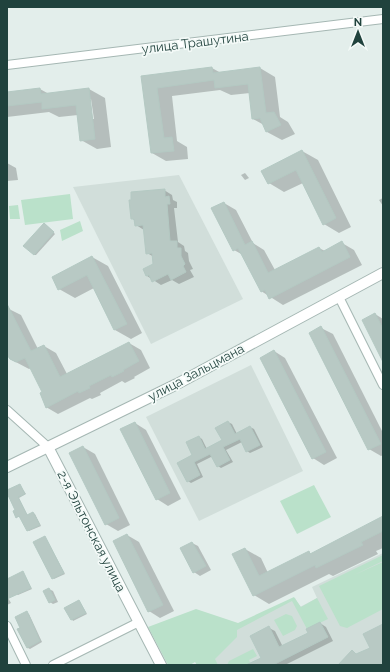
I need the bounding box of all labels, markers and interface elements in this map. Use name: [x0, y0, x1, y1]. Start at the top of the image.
north arrow: [338, 12, 378, 52]
text: N: [354, 16, 362, 29]
street label: улица Трашутина: [141, 28, 249, 56]
street label: улица Зальцмана: [146, 341, 247, 404]
street label: 2-я Эльтонская улица: [54, 468, 129, 594]

